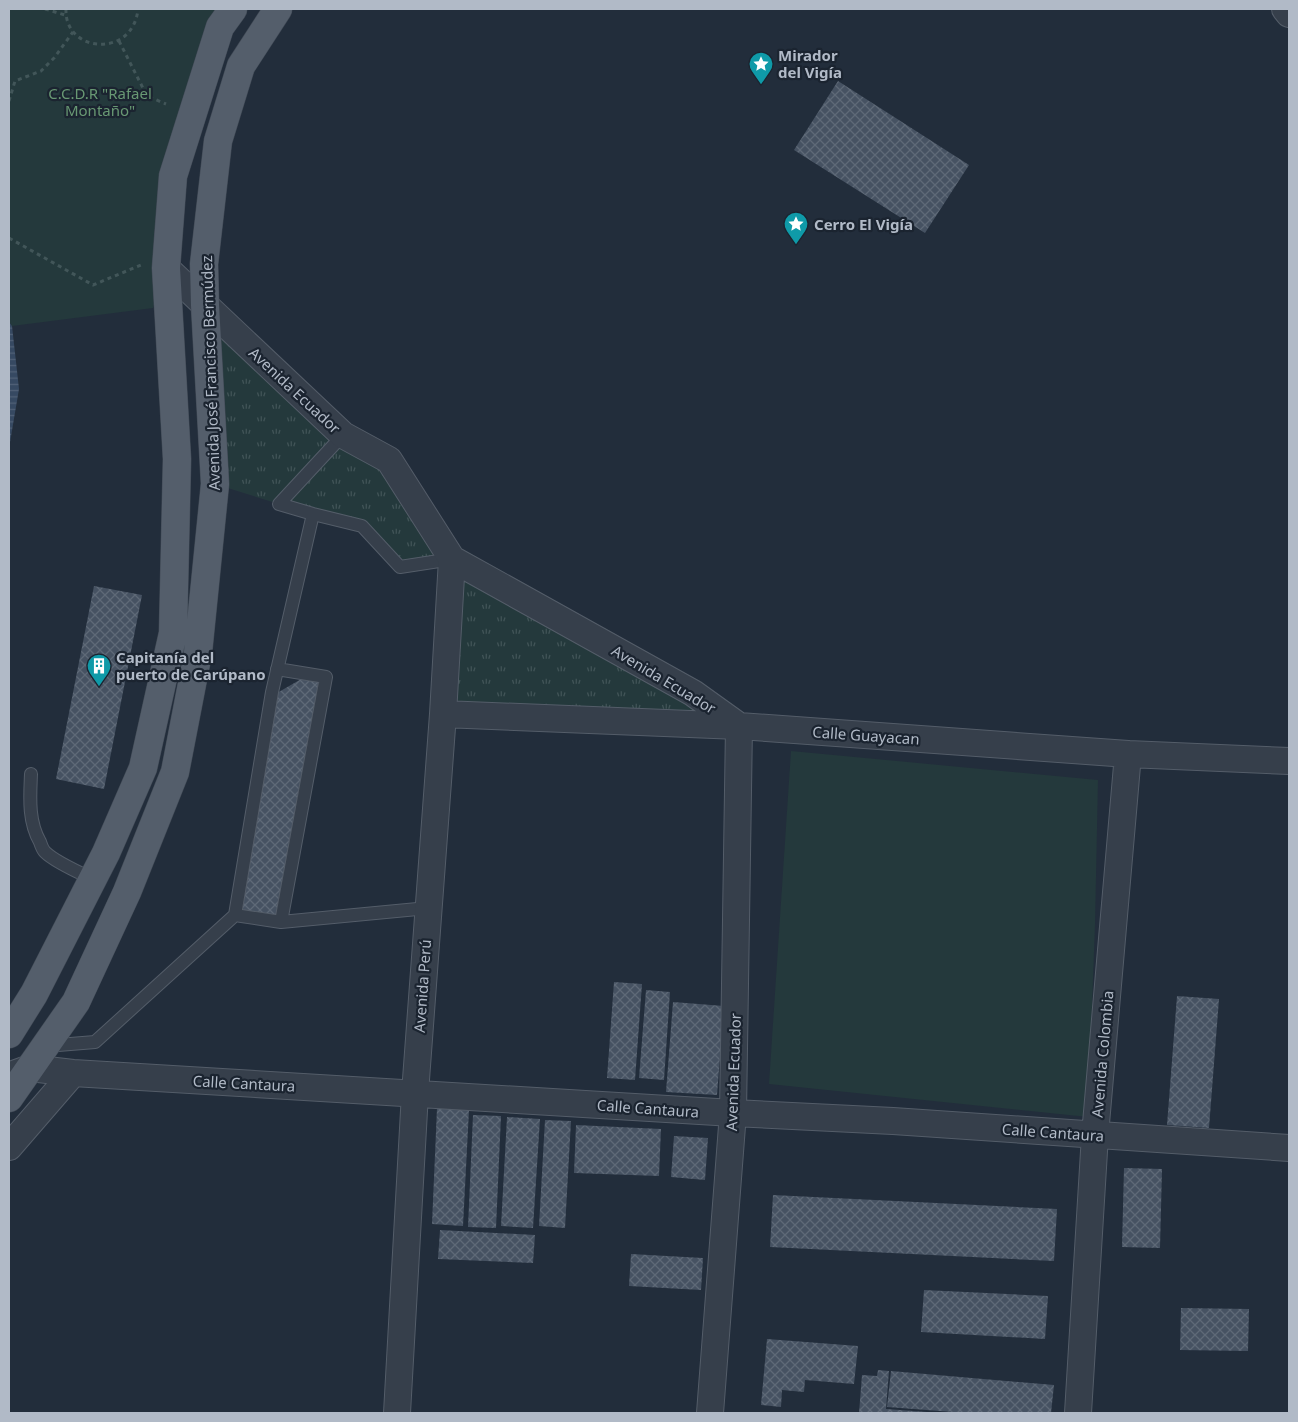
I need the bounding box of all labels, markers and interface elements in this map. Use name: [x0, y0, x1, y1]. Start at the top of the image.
place label: Mirador del Vigía: [778, 45, 842, 82]
place icon: Mirador del Vigía: [748, 51, 774, 85]
park label: C.C.D.R "Rafael Montaño": [48, 83, 152, 120]
place icon: Cerro El Vigía: [783, 211, 809, 245]
place label: Cerro El Vigía: [814, 214, 913, 234]
street label: Avenida José Francisco Bermúdez: [196, 255, 224, 491]
street label: Avenida Ecuador: [245, 342, 345, 438]
street label: Avenida Ecuador: [608, 640, 720, 718]
place label: Capitanía del puerto de Carúpano: [116, 647, 266, 684]
building icon: Capitanía del puerto de Carúpano: [86, 653, 112, 687]
street label: Calle Guayacan: [812, 721, 920, 749]
street label: Avenida Perú: [409, 939, 435, 1033]
street label: Avenida Colombia: [1086, 990, 1118, 1118]
street label: Avenida Ecuador: [721, 1013, 745, 1131]
street label: Calle Cantaura: [192, 1070, 296, 1096]
street label: Calle Cantaura: [596, 1094, 700, 1122]
street label: Calle Cantaura: [1001, 1118, 1105, 1146]

